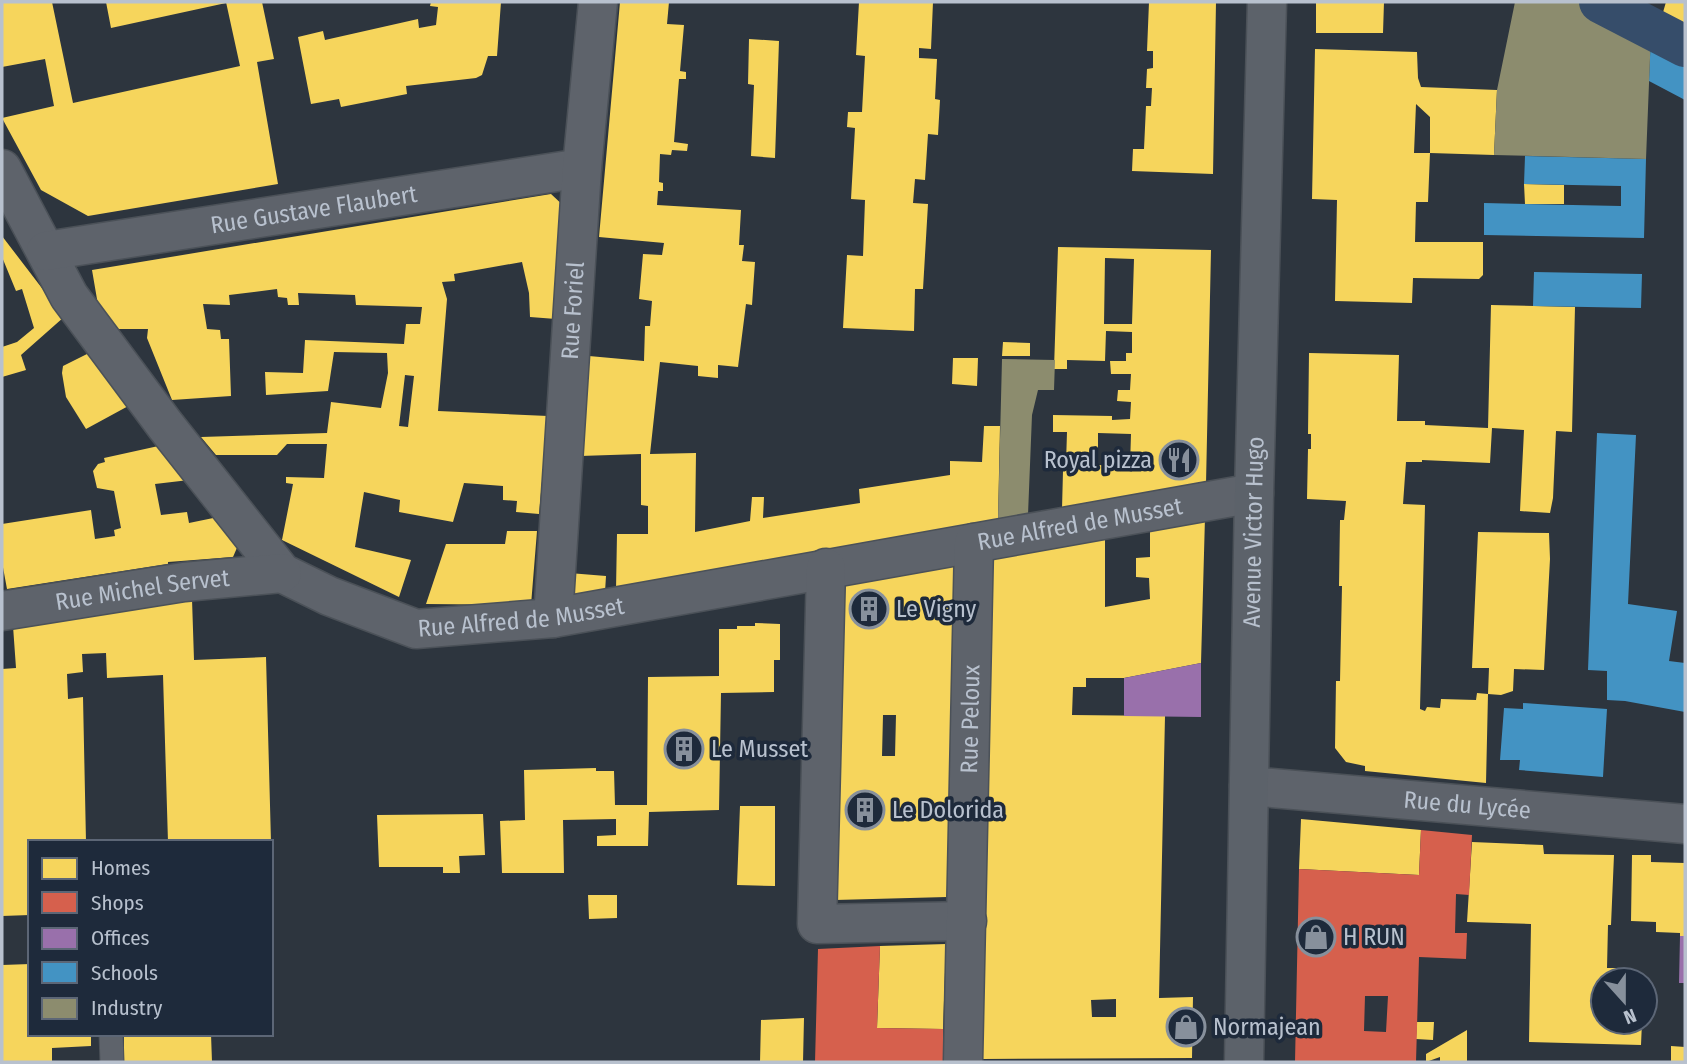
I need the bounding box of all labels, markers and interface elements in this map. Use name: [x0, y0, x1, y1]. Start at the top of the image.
street label: Rue Gustave Flaubert: [209, 180, 419, 239]
street label: Rue Foriel: [556, 261, 590, 360]
street label: Avenue Victor Hugo: [1238, 436, 1269, 628]
restaurant icon: Royal pizza: [1158, 439, 1200, 481]
place label: Royal pizza: [1044, 446, 1152, 474]
street label: Rue Alfred de Musset: [975, 492, 1185, 556]
street label: Rue Michel Servet: [53, 564, 231, 616]
building icon: Le Vigny: [848, 588, 890, 630]
street label: Rue Alfred de Musset: [417, 592, 626, 643]
place label: Le Vigny: [896, 595, 977, 623]
street label: Rue Peloux: [955, 664, 985, 774]
building icon: Le Musset: [663, 728, 705, 770]
place label: Le Musset: [711, 735, 808, 763]
street label: Rue du Lycée: [1402, 786, 1532, 824]
building icon: Le Dolorida: [844, 789, 886, 831]
place label: Le Dolorida: [892, 796, 1004, 824]
legend: [28, 840, 273, 1036]
text: Homes: [91, 855, 150, 881]
text: Shops: [91, 890, 144, 916]
shop icon: H RUN: [1295, 916, 1337, 958]
place label: H RUN: [1343, 923, 1405, 951]
text: Offices: [91, 925, 150, 951]
text: Schools: [91, 960, 158, 986]
north arrow: [1589, 966, 1659, 1036]
text: Industry: [91, 995, 163, 1021]
text: N: [1620, 1004, 1639, 1029]
shop icon: Normajean: [1165, 1006, 1207, 1048]
place label: Normajean: [1213, 1013, 1321, 1041]

